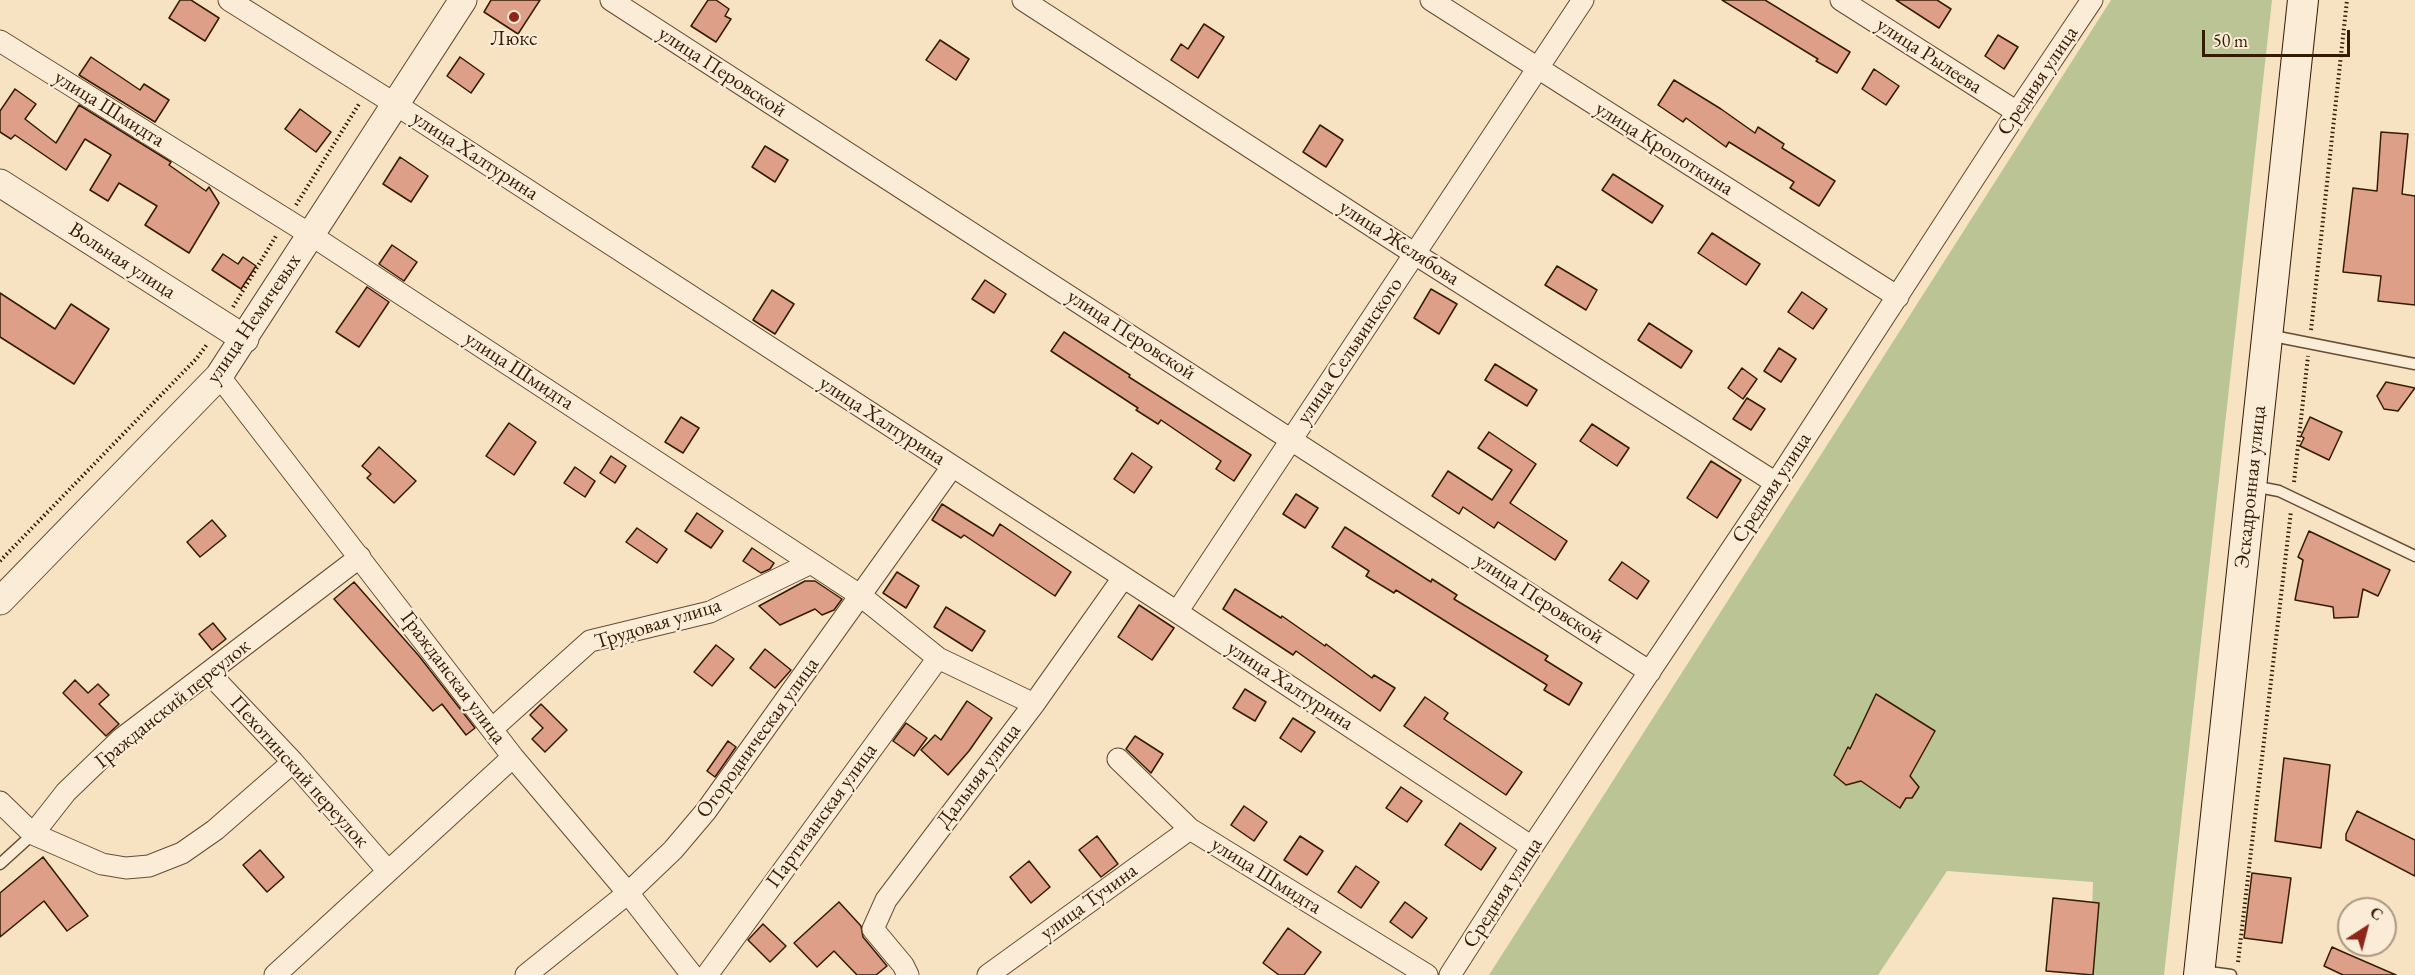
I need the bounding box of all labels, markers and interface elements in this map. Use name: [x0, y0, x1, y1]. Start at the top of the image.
marker: Люкс: [507, 10, 521, 24]
street label: улица Рылеева: [1871, 12, 1987, 100]
scale bar: [2205, 18, 2354, 56]
street label: улица Перовской: [653, 21, 791, 123]
street label: Средняя улица: [1992, 22, 2084, 140]
place label: Люкс: [491, 26, 537, 52]
text: 50 m: [2213, 29, 2248, 52]
street label: улица Шмидта: [49, 65, 169, 153]
street label: улица Кропоткина: [1590, 96, 1738, 202]
street label: улица Халтурина: [407, 106, 543, 206]
street label: улица Желябова: [1334, 195, 1464, 291]
street label: Вольная улица: [64, 217, 180, 305]
street label: улица Немичевых: [201, 249, 307, 389]
street label: улица Сельвинского: [1292, 273, 1408, 429]
street label: улица Перовской: [1062, 284, 1200, 386]
street label: улица Шмидта: [459, 326, 579, 416]
street label: улица Халтурина: [814, 371, 950, 471]
street label: Эскадронная улица: [2230, 404, 2272, 570]
street label: Средняя улица: [1727, 428, 1817, 548]
street label: улица Перовской: [1470, 548, 1608, 650]
street label: Трудовая улица: [592, 593, 724, 655]
street label: Гражданская улица: [395, 607, 511, 749]
street label: Гражданский переулок: [90, 634, 256, 774]
street label: улица Халтурина: [1222, 636, 1358, 736]
street label: Огородническая улица: [691, 653, 825, 823]
street label: Пехотинский переулок: [224, 691, 374, 853]
street label: Дальняя улица: [932, 719, 1026, 833]
street label: Партизанская улица: [761, 739, 883, 893]
street label: улица Шмидта: [1206, 832, 1326, 920]
street label: Средняя улица: [1458, 833, 1548, 953]
street label: улица Тучина: [1035, 858, 1143, 946]
north arrow: [2337, 897, 2397, 957]
text: С: [2366, 902, 2387, 925]

